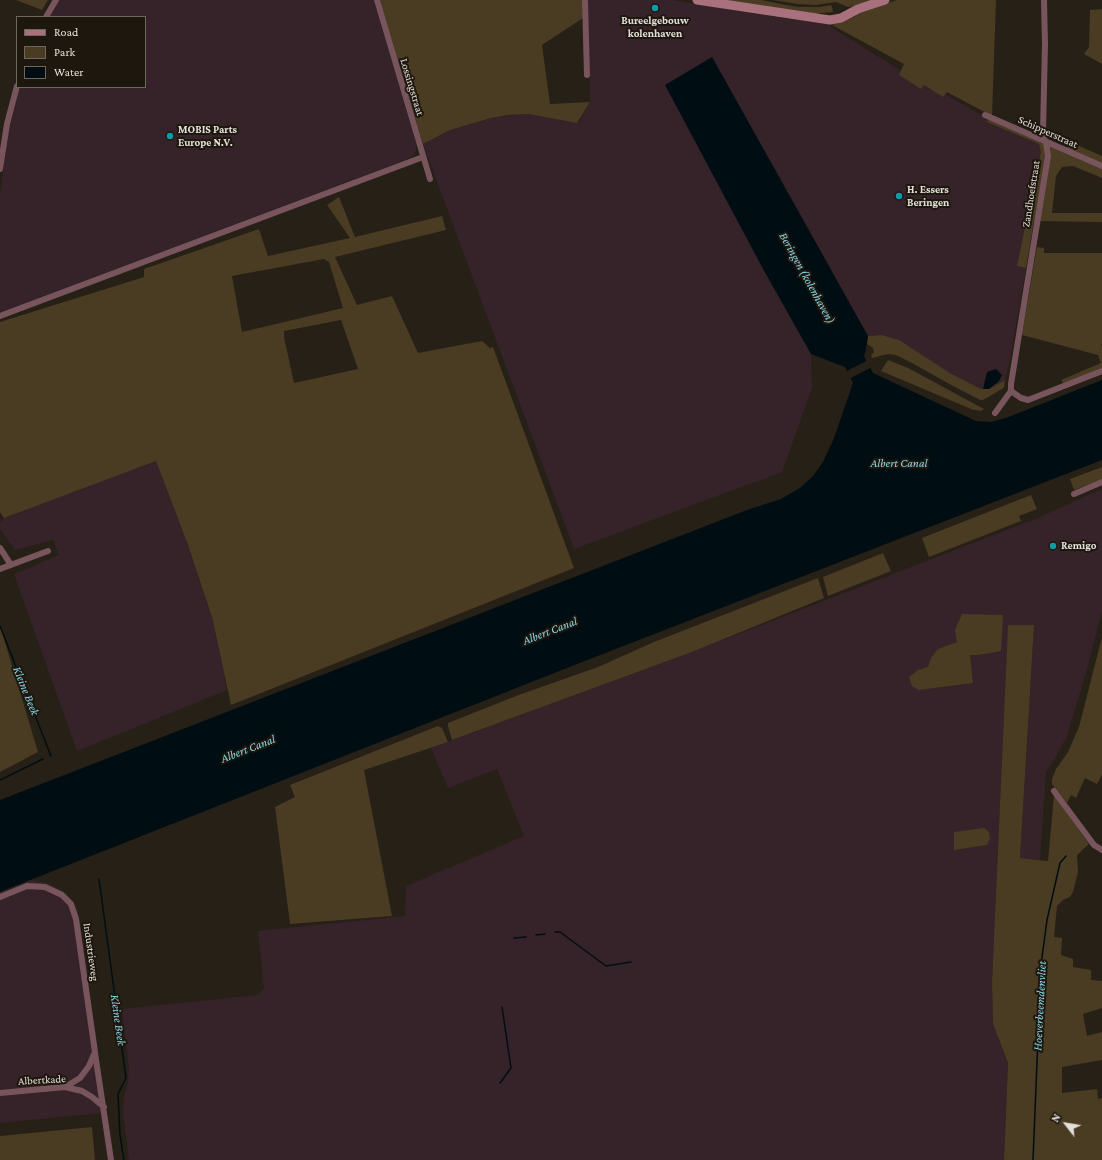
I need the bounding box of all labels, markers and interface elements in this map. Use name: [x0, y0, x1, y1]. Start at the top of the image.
marker: Bureelgebouw kolenhaven: [650, 3, 660, 13]
place label: Bureelgebouw kolenhaven: [621, 14, 689, 40]
legend: [16, 16, 146, 88]
text: Road: [54, 25, 78, 39]
text: Park: [54, 45, 75, 59]
street label: Lossingstraat: [397, 57, 427, 117]
text: Water: [54, 65, 83, 79]
street label: Schipperstraat: [1016, 113, 1080, 151]
place label: MOBIS Parts Europe N.V.: [178, 123, 237, 149]
marker: MOBIS Parts Europe N.V.: [165, 131, 175, 141]
street label: Zandhoefstraat: [1019, 160, 1043, 228]
place label: H. Essers Beringen: [907, 183, 949, 209]
marker: H. Essers Beringen: [894, 191, 904, 201]
water label: Beringen (kolenhaven): [776, 230, 838, 326]
water label: Albert Canal: [871, 456, 927, 470]
place label: Remigo: [1061, 539, 1096, 553]
marker: Remigo: [1048, 541, 1058, 551]
water label: Albert Canal: [521, 614, 579, 648]
water label: Kleine Beek: [10, 664, 42, 718]
water label: Albert Canal: [219, 732, 277, 766]
street label: Industrieweg: [80, 922, 102, 982]
water label: Hoeverbeemdenvliet: [1030, 961, 1050, 1051]
water label: Kleine Beek: [107, 994, 129, 1046]
street label: Albertkade: [18, 1072, 66, 1088]
north arrow: [1046, 1104, 1086, 1144]
text: N: [1049, 1112, 1063, 1124]

